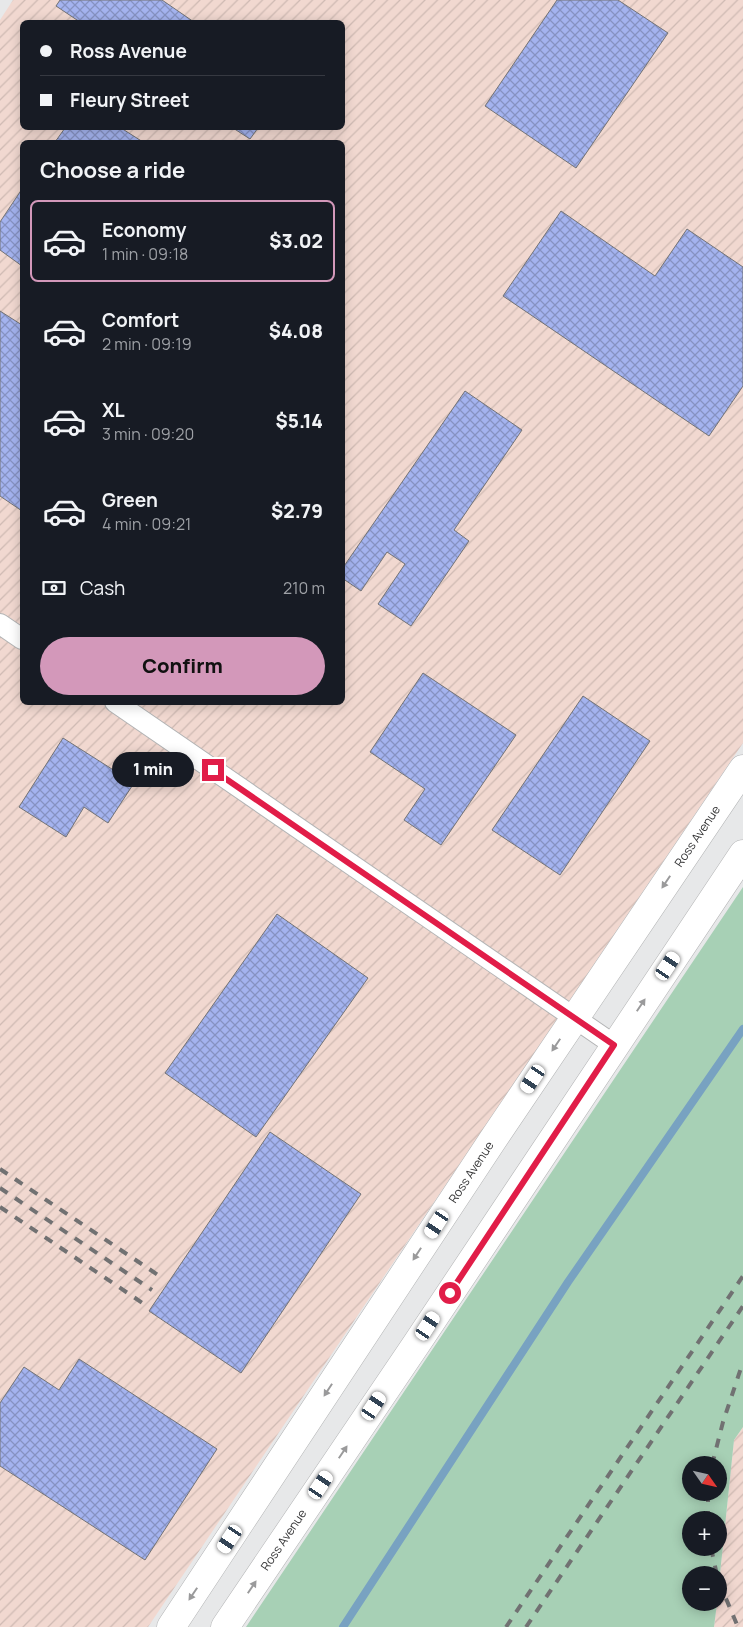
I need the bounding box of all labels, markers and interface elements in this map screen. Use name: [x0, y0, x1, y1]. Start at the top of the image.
text: Ross Avenue: [70, 38, 187, 64]
text: Fleury Street: [70, 87, 190, 113]
text: Choose a ride: [40, 155, 185, 185]
text: Economy: [102, 217, 186, 243]
icon: car: [42, 219, 87, 264]
text: $3.02: [269, 228, 323, 254]
text: 1 min · 09:18: [102, 243, 188, 265]
text: Comfort: [102, 307, 179, 333]
icon: car: [42, 309, 87, 354]
text: $4.08: [269, 318, 323, 344]
text: 2 min · 09:19: [102, 333, 192, 355]
text: XL: [102, 397, 125, 423]
icon: car: [42, 399, 87, 444]
text: $5.14: [276, 408, 323, 434]
text: 3 min · 09:20: [102, 423, 194, 445]
text: Green: [102, 487, 158, 513]
icon: car: [42, 489, 87, 534]
text: $2.79: [271, 498, 323, 524]
text: 4 min · 09:21: [102, 513, 191, 535]
icon: cash: [40, 574, 68, 602]
text: Cash: [80, 575, 125, 601]
text: 210 m: [283, 577, 325, 599]
button: Confirm: [40, 637, 325, 695]
callout: 1 min: [113, 752, 196, 788]
text: 1 min: [133, 758, 173, 780]
route end: [202, 759, 224, 781]
street label: Ross Avenue: [670, 802, 724, 870]
one-way arrow: [661, 875, 671, 889]
car: [653, 949, 682, 983]
one-way arrow: [637, 998, 646, 1012]
one-way arrow: [551, 1039, 560, 1052]
car: [518, 1062, 547, 1096]
street label: Ross Avenue: [444, 1138, 498, 1206]
car: [422, 1207, 451, 1241]
one-way arrow: [412, 1247, 422, 1260]
route start: [439, 1282, 461, 1304]
car: [413, 1309, 442, 1343]
one-way arrow: [323, 1383, 333, 1396]
car: [359, 1389, 388, 1423]
one-way arrow: [338, 1445, 348, 1459]
north arrow: [682, 1456, 728, 1501]
map controls: [682, 1456, 727, 1611]
car: [306, 1468, 335, 1502]
street label: Ross Avenue: [257, 1506, 310, 1574]
button: +: [682, 1511, 727, 1556]
car: [215, 1522, 244, 1556]
button: −: [682, 1566, 727, 1611]
one-way arrow: [247, 1580, 257, 1593]
one-way arrow: [188, 1587, 198, 1600]

